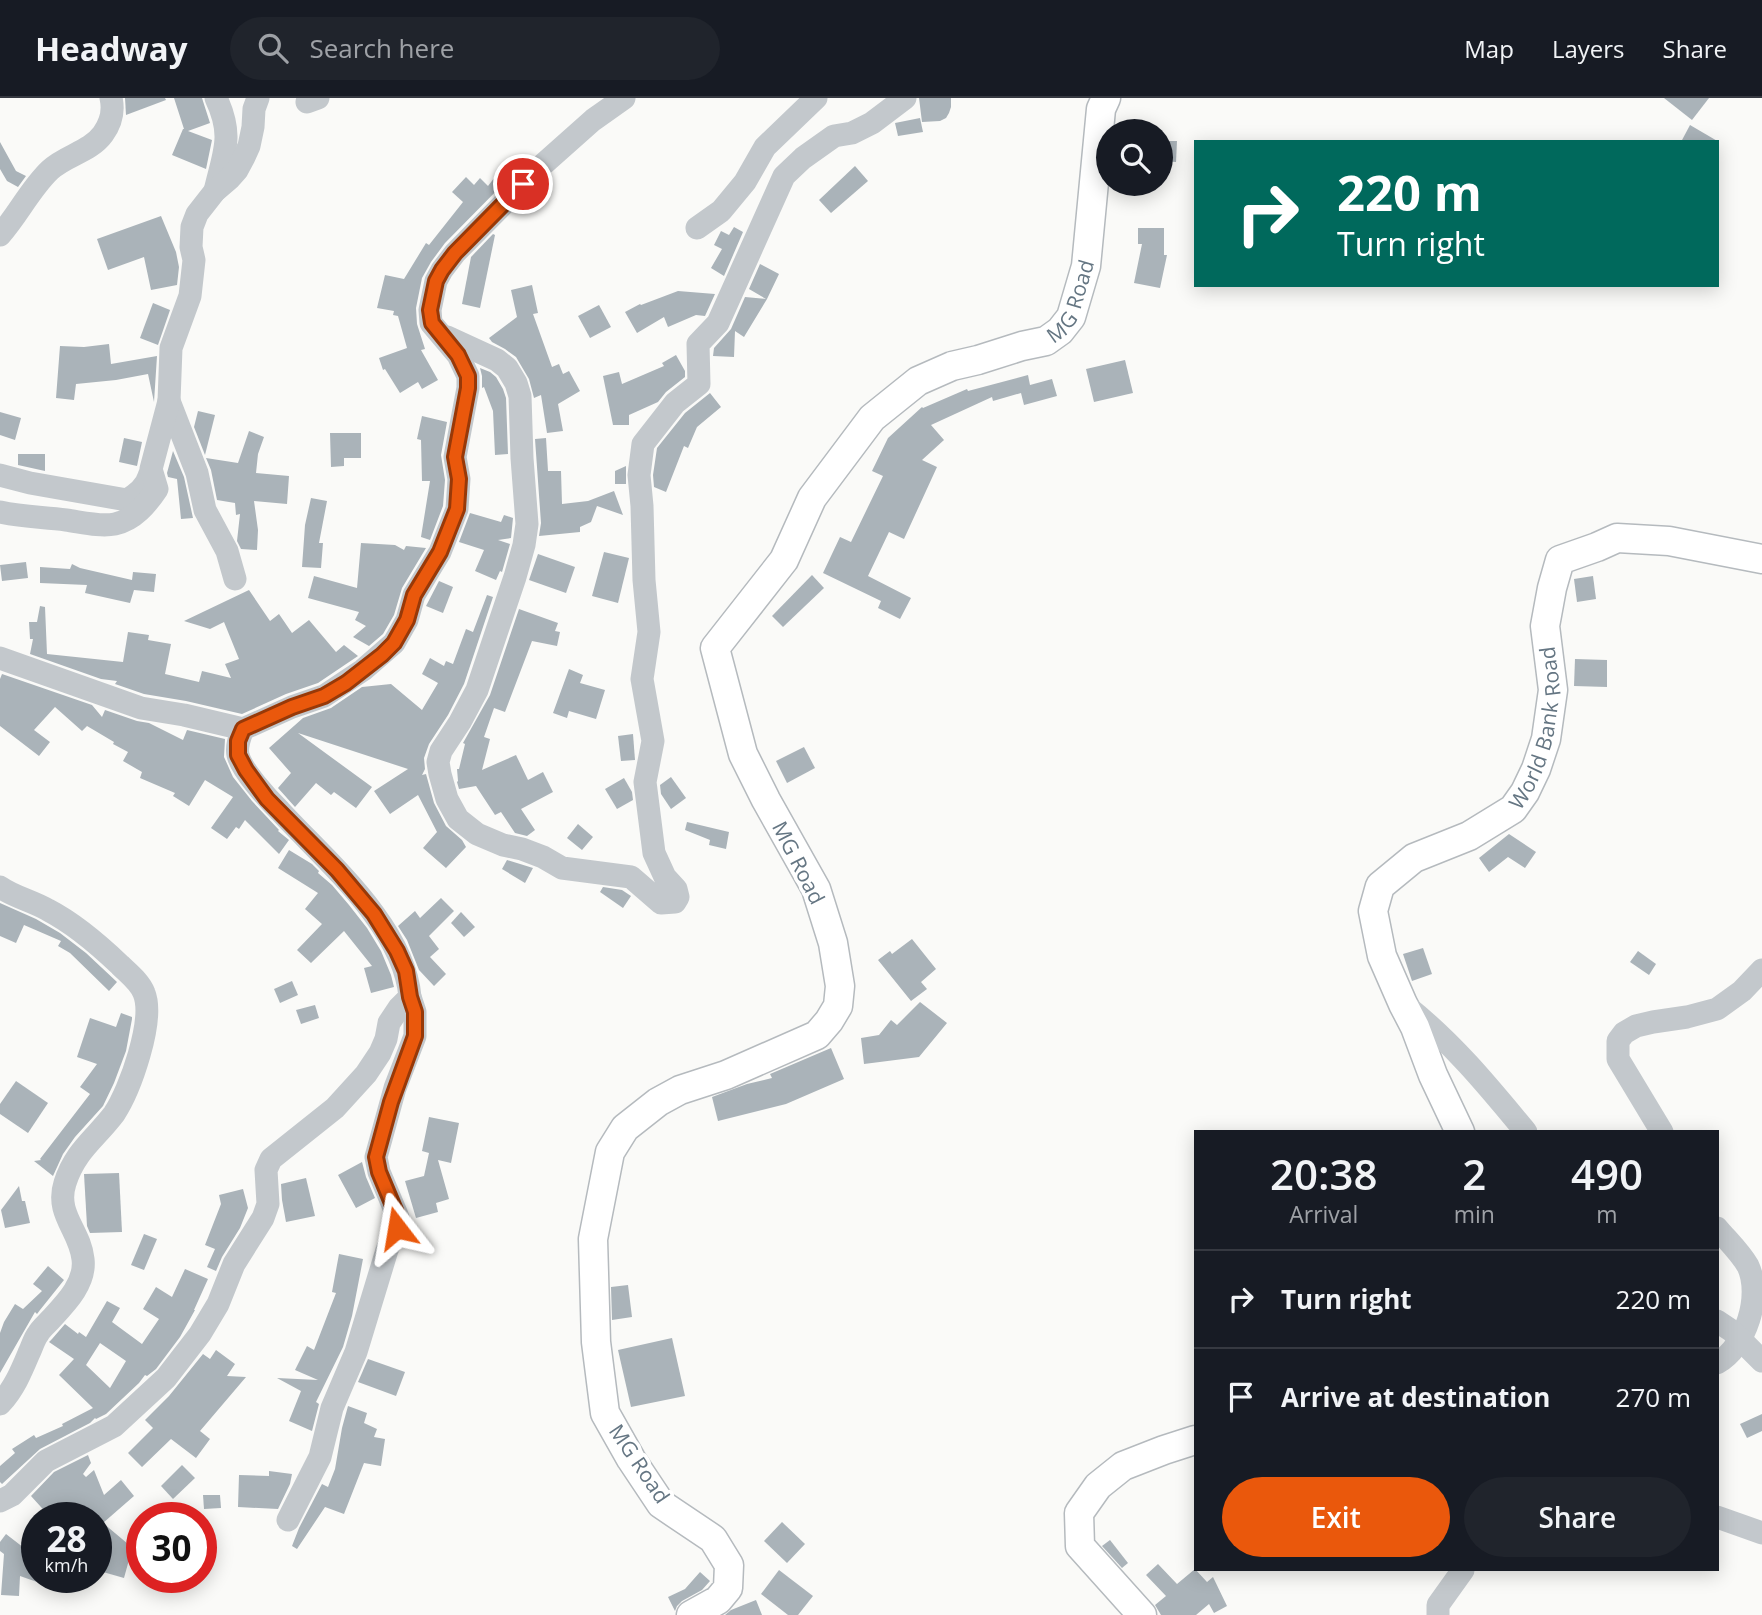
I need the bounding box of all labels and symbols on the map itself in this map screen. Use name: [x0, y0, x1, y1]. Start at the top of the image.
pin: [493, 154, 553, 214]
street label: MG Road: [1041, 256, 1100, 349]
street label: World Bank Road: [1502, 645, 1567, 815]
street label: MG Road: [766, 816, 832, 909]
position arrow: [360, 1191, 434, 1265]
street label: MG Road: [603, 1418, 677, 1508]
speed limit sign: 30: [126, 1502, 217, 1593]

